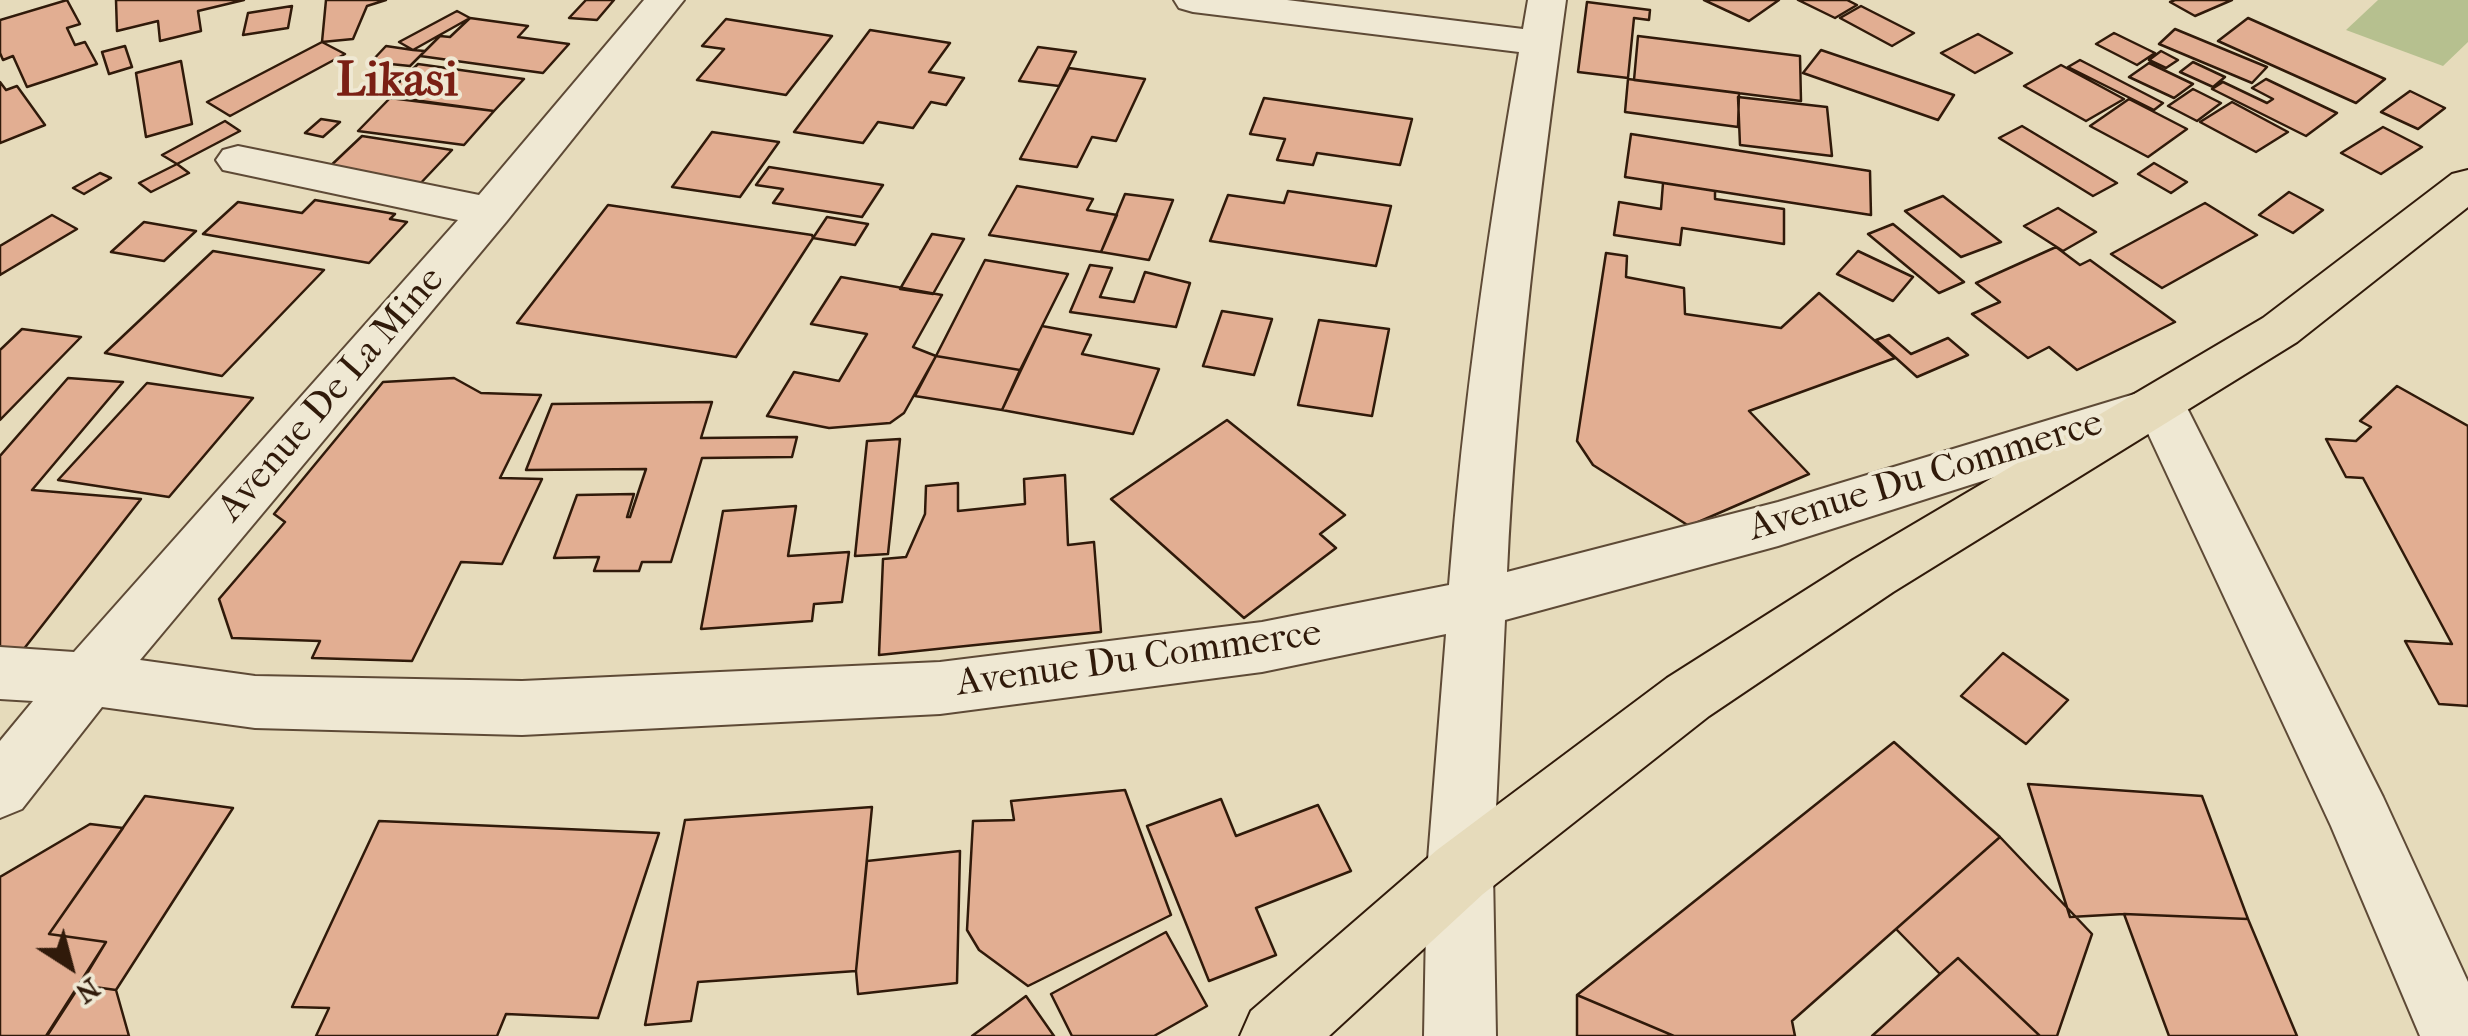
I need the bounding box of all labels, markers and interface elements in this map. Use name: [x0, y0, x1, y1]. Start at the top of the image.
district label: Likasi: [336, 54, 458, 112]
street label: Avenue De La Mine: [209, 258, 455, 532]
street label: Avenue Du Commerce: [1744, 401, 2108, 553]
street label: Avenue Du Commerce: [954, 612, 1324, 708]
north arrow: [20, 916, 120, 1016]
text: N: [70, 971, 106, 1010]

